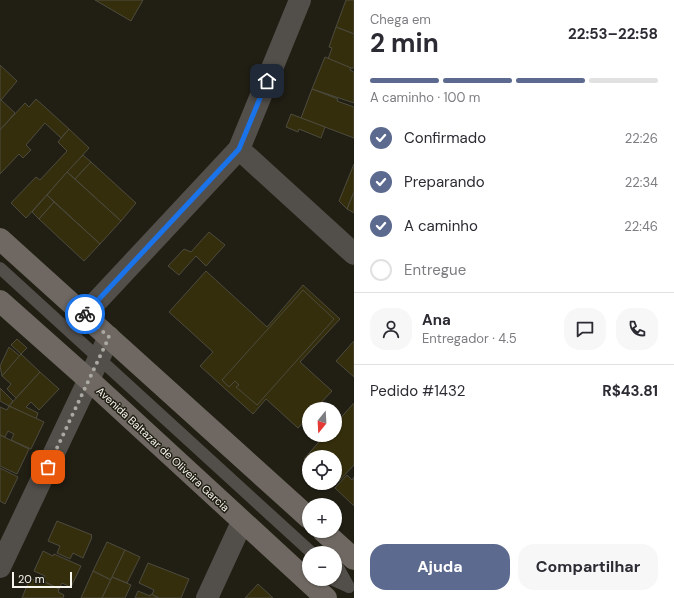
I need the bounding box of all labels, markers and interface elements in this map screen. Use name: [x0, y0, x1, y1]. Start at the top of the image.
text: Chega em: [370, 11, 431, 28]
text: 22:53–22:58: [568, 24, 658, 44]
text: 2 min: [370, 26, 439, 60]
pin: [250, 64, 284, 98]
icon: home: [256, 70, 278, 92]
text: A caminho · 100 m: [370, 89, 480, 106]
icon: check: [370, 127, 392, 149]
text: Confirmado: [404, 128, 486, 148]
text: 22:26: [625, 130, 658, 147]
icon: check: [370, 171, 392, 193]
text: Preparando: [404, 172, 485, 192]
text: 22:34: [625, 174, 658, 191]
icon: check: [370, 215, 392, 237]
text: A caminho: [404, 216, 478, 236]
text: 22:46: [624, 218, 658, 235]
text: Entregue: [404, 260, 466, 280]
courier: [65, 294, 105, 334]
icon: bike: [74, 303, 96, 325]
button: person: [370, 308, 412, 350]
button: chat: [564, 308, 606, 350]
button: phone: [616, 308, 658, 350]
text: Ana: [422, 310, 451, 330]
text: Entregador · 4.5: [422, 330, 517, 347]
text: Pedido #1432: [370, 381, 465, 401]
text: R$43.81: [602, 381, 658, 401]
street label: Avenida Baltazar de Oliveira Garcia: [94, 384, 232, 514]
north arrow: [302, 402, 342, 442]
map controls: [302, 402, 342, 586]
pin: [31, 450, 65, 484]
button: locate: [302, 450, 342, 490]
icon: bag: [37, 456, 59, 478]
button: +: [302, 498, 342, 538]
button: Ajuda: [370, 544, 510, 590]
button: Compartilhar: [518, 544, 658, 590]
button: −: [302, 546, 342, 586]
scale bar: [12, 570, 72, 589]
text: 20 m: [18, 572, 44, 586]

